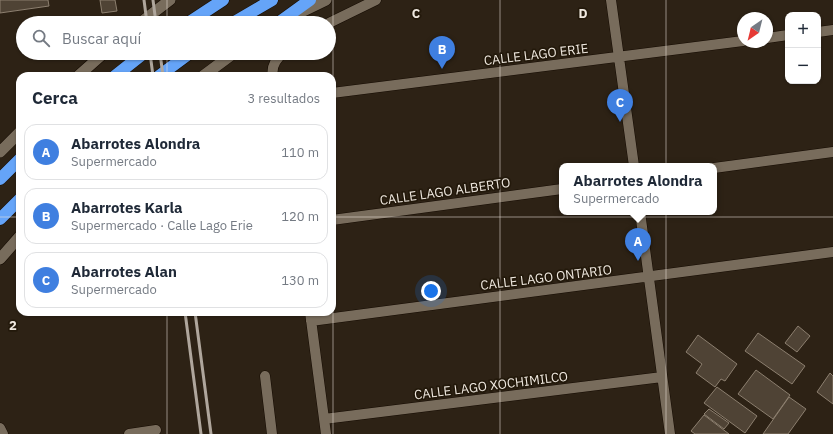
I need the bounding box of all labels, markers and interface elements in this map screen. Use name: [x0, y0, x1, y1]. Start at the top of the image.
text: C: [412, 5, 421, 22]
text: D: [578, 5, 588, 22]
north arrow: [737, 12, 773, 48]
map controls: [785, 12, 821, 84]
button: +: [785, 12, 821, 48]
search box: [16, 16, 336, 60]
icon: search: [30, 27, 52, 49]
text: Buscar aquí: [62, 29, 141, 48]
pin: B: [429, 36, 455, 69]
street label: CALLE LAGO ERIE: [483, 40, 589, 69]
button: −: [785, 48, 821, 84]
text: Cerca: [32, 87, 78, 109]
pin: C: [607, 89, 633, 122]
text: 3 resultados: [247, 90, 320, 107]
text: Abarrotes Alondra: [71, 134, 200, 153]
text: A: [42, 144, 50, 161]
text: 110 m: [281, 144, 319, 161]
text: Supermercado: [71, 153, 157, 170]
popup: [559, 163, 717, 215]
text: Abarrotes Alondra: [573, 171, 703, 190]
street label: CALLE LAGO ALBERTO: [379, 174, 511, 209]
text: Supermercado: [573, 190, 659, 207]
text: Abarrotes Karla: [71, 198, 183, 217]
text: B: [42, 208, 50, 225]
text: 120 m: [281, 208, 319, 225]
text: Supermercado · Calle Lago Erie: [71, 217, 253, 234]
pin: A: [625, 228, 651, 261]
street label: CALLE LAGO ONTARIO: [479, 261, 613, 294]
text: Abarrotes Alan: [71, 262, 177, 281]
text: C: [42, 272, 50, 289]
text: 130 m: [281, 272, 319, 289]
text: Supermercado: [71, 281, 157, 298]
your location: [421, 281, 441, 301]
text: 2: [9, 317, 17, 334]
street label: CALLE LAGO XOCHIMILCO: [413, 368, 569, 403]

